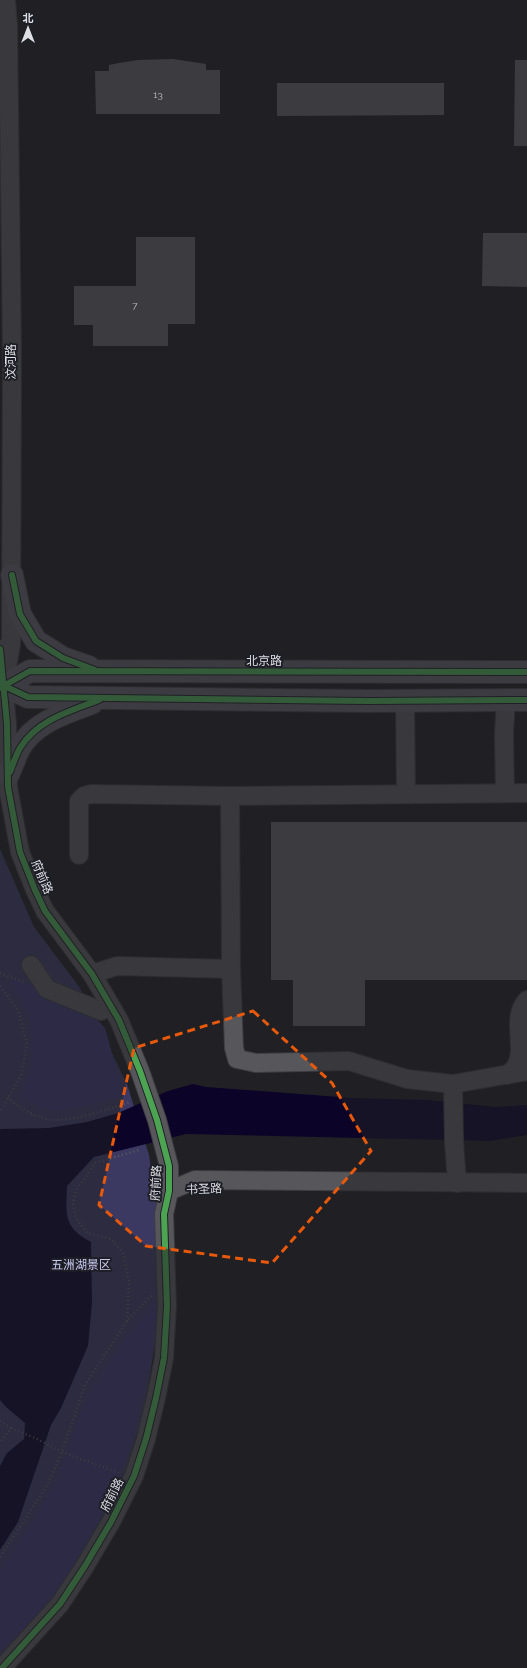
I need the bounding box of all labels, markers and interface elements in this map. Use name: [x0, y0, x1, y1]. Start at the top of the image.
north arrow: [8, 8, 48, 48]
text: 北: [23, 12, 34, 25]
house number: 13: [153, 89, 163, 100]
house number: 7: [132, 300, 138, 311]
street label: 汶河路: [4, 344, 18, 380]
street label: 北京路: [246, 654, 282, 668]
street label: 府前路: [29, 858, 55, 896]
street label: 府前路: [148, 1165, 164, 1201]
street label: 书圣路: [186, 1181, 222, 1197]
park label: 五洲湖景区: [51, 1258, 111, 1272]
street label: 府前路: [98, 1476, 126, 1514]

